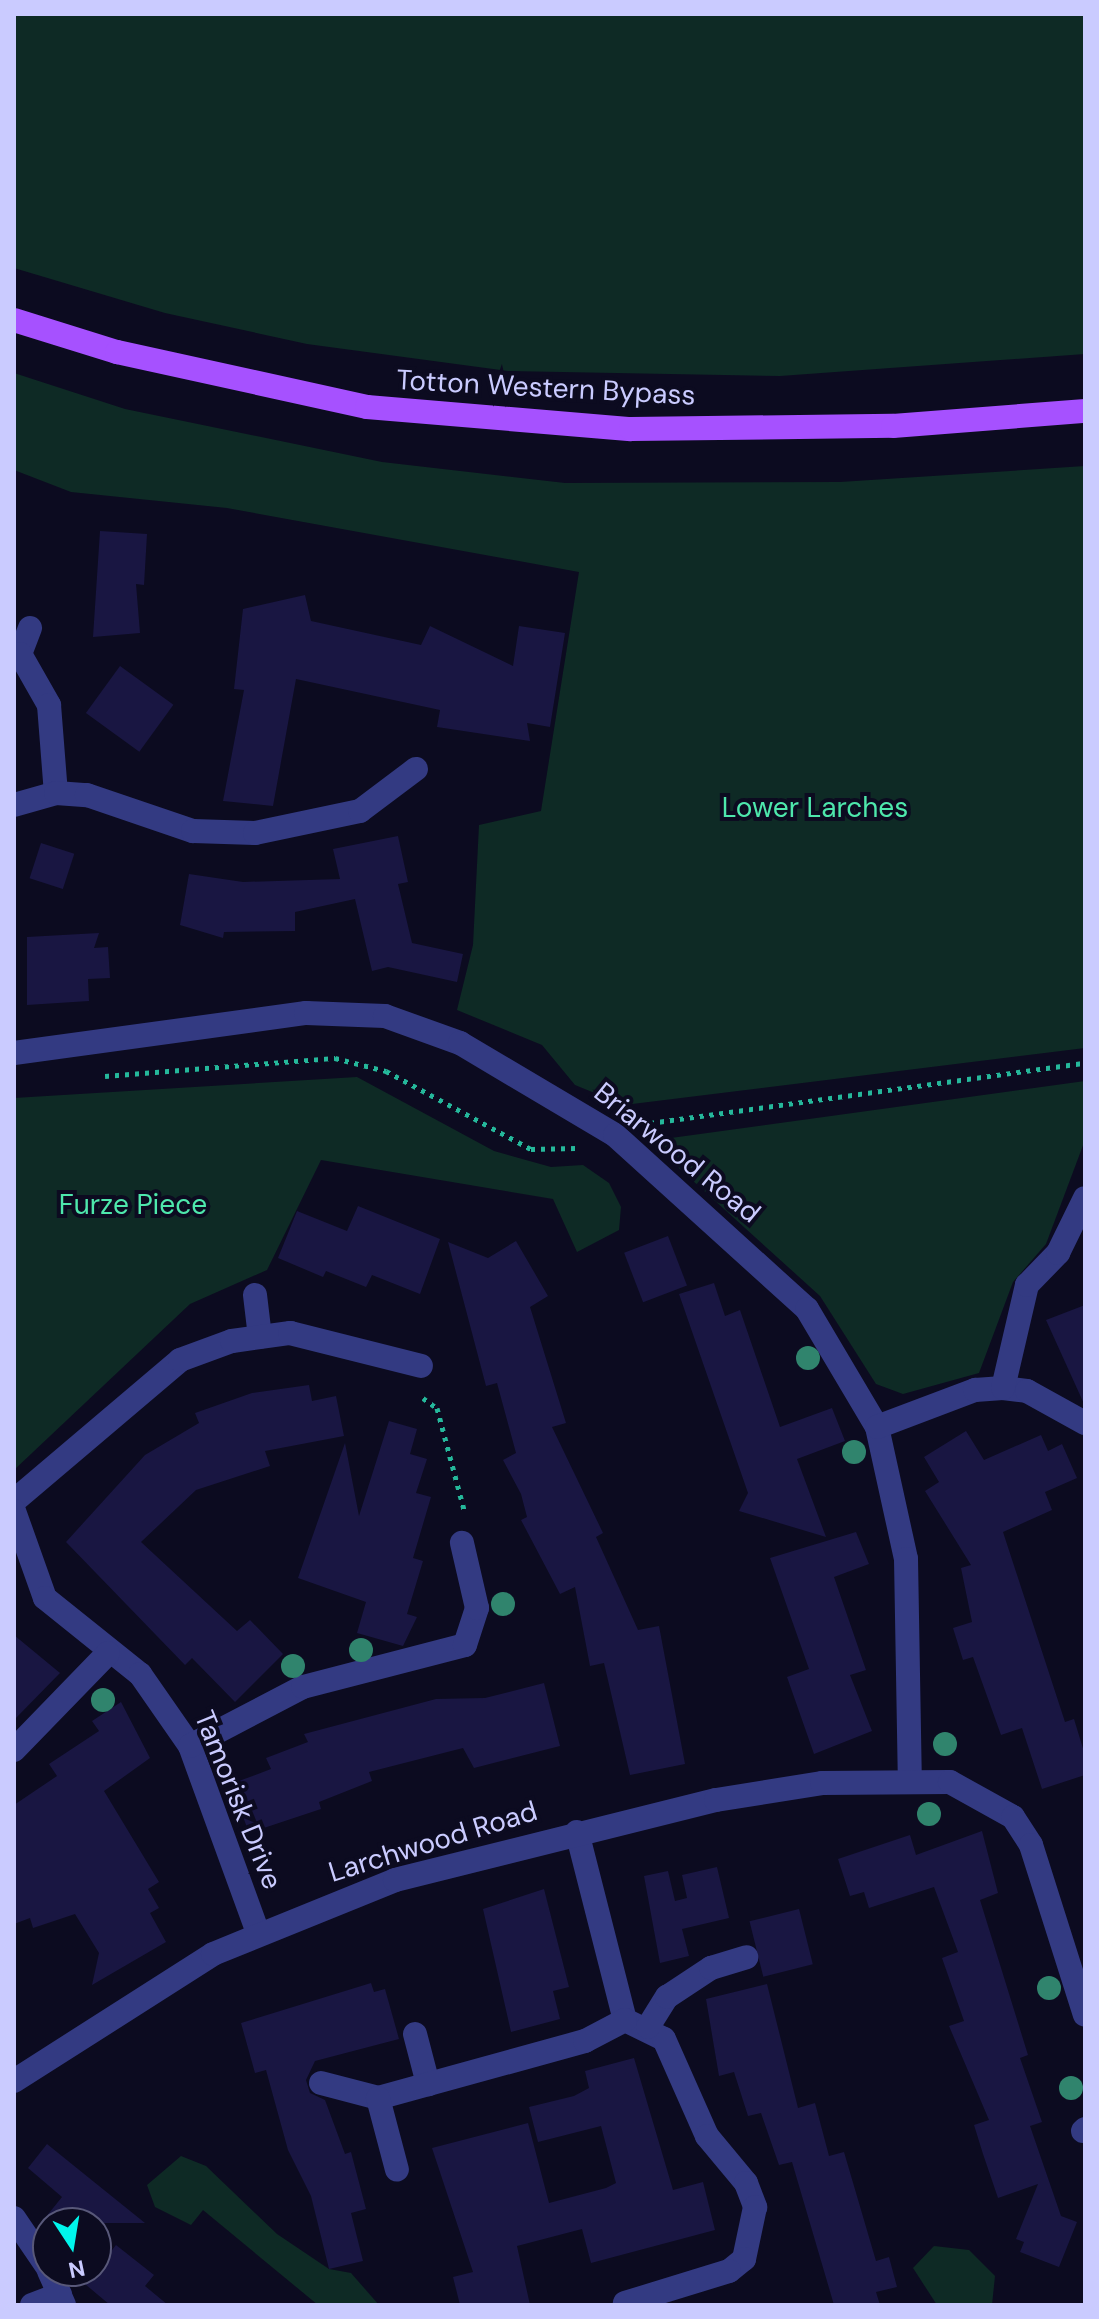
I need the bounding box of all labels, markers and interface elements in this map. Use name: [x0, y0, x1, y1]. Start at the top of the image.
street label: Totton Western Bypass: [396, 363, 696, 413]
park label: Lower Larches: [722, 791, 908, 825]
street label: Briarwood Road: [587, 1076, 767, 1230]
park label: Furze Piece: [59, 1188, 207, 1222]
street label: Tamorisk Drive: [187, 1706, 289, 1894]
street label: Larchwood Road: [325, 1794, 541, 1890]
north arrow: [32, 2207, 112, 2287]
text: N: [66, 2253, 88, 2285]

